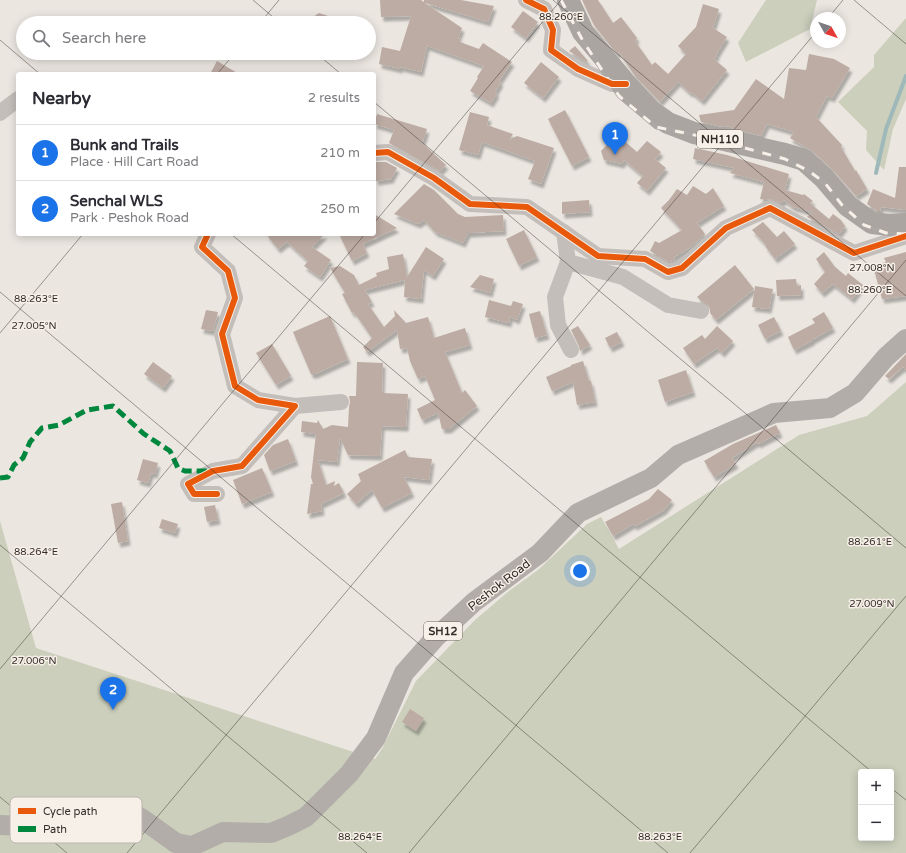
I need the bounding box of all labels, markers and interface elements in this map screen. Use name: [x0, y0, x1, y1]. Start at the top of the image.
text: 88.260°E: [539, 11, 583, 23]
north arrow: [810, 12, 846, 48]
search box: [16, 16, 376, 60]
icon: search: [30, 27, 52, 49]
text: Search here: [62, 29, 146, 47]
text: Nearby: [32, 88, 91, 109]
text: 2 results: [308, 90, 360, 106]
pin: 1: [602, 122, 628, 155]
road number: NH110: [697, 130, 743, 148]
text: Bunk and Trails: [70, 136, 179, 154]
text: 1: [41, 145, 49, 161]
text: 210 m: [320, 145, 360, 161]
text: Place · Hill Cart Road: [70, 154, 199, 170]
text: Senchal WLS: [70, 192, 163, 210]
text: 2: [41, 201, 49, 217]
text: 250 m: [320, 201, 360, 217]
text: Park · Peshok Road: [70, 210, 189, 226]
text: 27.008°N: [849, 262, 895, 274]
text: 88.260°E: [848, 284, 892, 296]
text: 88.263°E: [14, 293, 58, 305]
text: 27.005°N: [11, 320, 57, 332]
text: 88.261°E: [848, 536, 892, 548]
text: 88.264°E: [14, 546, 58, 558]
street label: Peshok Road: [465, 556, 533, 614]
your location: [570, 561, 590, 581]
text: 27.009°N: [849, 598, 895, 610]
road number: SH12: [424, 622, 462, 640]
text: 27.006°N: [11, 655, 57, 667]
pin: 2: [100, 677, 126, 710]
map controls: [858, 769, 894, 841]
button: +: [858, 769, 894, 805]
legend: [10, 797, 142, 843]
text: Cycle path: [43, 805, 98, 818]
button: −: [858, 805, 894, 841]
text: Path: [43, 823, 67, 836]
text: 88.264°E: [338, 831, 382, 843]
text: 88.263°E: [638, 831, 682, 843]

